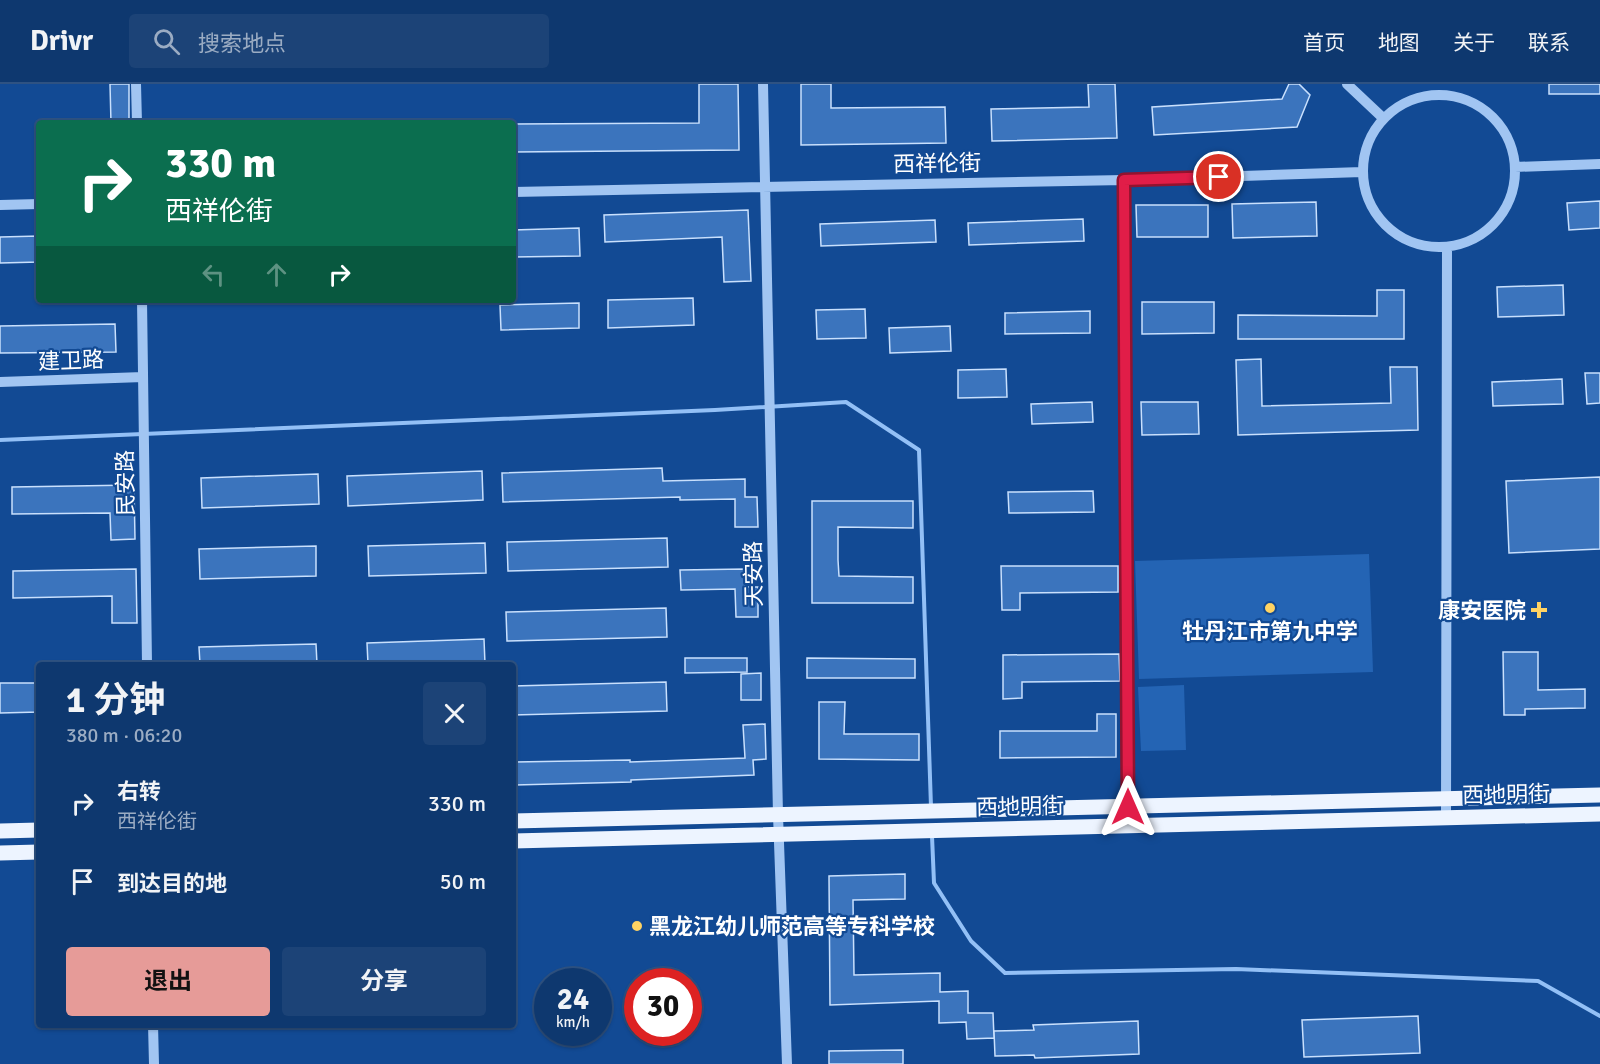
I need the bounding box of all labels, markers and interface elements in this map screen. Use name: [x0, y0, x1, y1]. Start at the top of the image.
search box: [129, 14, 549, 68]
text: Drivr: [30, 24, 93, 58]
icon: search: [150, 25, 183, 58]
text: 搜索地点: [198, 30, 286, 57]
text: 首页: [1303, 30, 1345, 56]
text: 地图: [1378, 30, 1420, 56]
text: 关于: [1453, 30, 1495, 56]
text: 联系: [1528, 30, 1570, 56]
text: 330 m: [165, 138, 276, 189]
icon: right: [66, 144, 144, 222]
street label: 西祥伦街: [893, 149, 981, 178]
pin: [1193, 151, 1244, 202]
icon: arrive: [1202, 160, 1235, 193]
text: 西祥伦街: [165, 195, 273, 228]
icon: left: [197, 258, 230, 291]
icon: ahead: [260, 258, 293, 291]
icon: right: [323, 258, 356, 291]
street label: 建卫路: [38, 346, 104, 375]
street label: 民安路: [111, 450, 140, 516]
street label: 天安路: [739, 541, 768, 607]
place label: 康安医院: [1438, 597, 1526, 624]
marker: 牡丹江市第九中学: [1263, 601, 1277, 615]
marker: 康安医院: [1530, 601, 1548, 619]
place label: 牡丹江市第九中学: [1182, 618, 1358, 645]
text: 1 分钟: [66, 678, 165, 723]
button: close: [423, 682, 486, 745]
text: 380 m · 06:20: [66, 723, 182, 748]
position arrow: [1096, 775, 1160, 839]
text: 右转: [117, 778, 161, 805]
street label: 西地明街: [1462, 780, 1550, 809]
icon: right: [66, 787, 99, 820]
text: 330 m: [428, 790, 486, 817]
street label: 西地明街: [976, 792, 1064, 821]
text: 西祥伦街: [117, 809, 197, 834]
icon: arrive: [66, 865, 99, 898]
text: 50 m: [440, 868, 486, 895]
text: 到达目的地: [117, 870, 227, 897]
place label: 黑龙江幼儿师范高等专科学校: [649, 913, 935, 940]
marker: 黑龙江幼儿师范高等专科学校: [630, 919, 644, 933]
button: 退出: [66, 947, 270, 1016]
button: 分享: [282, 947, 486, 1016]
speed limit sign: 30: [624, 968, 702, 1046]
text: 24: [557, 981, 589, 1018]
text: km/h: [556, 1013, 590, 1031]

